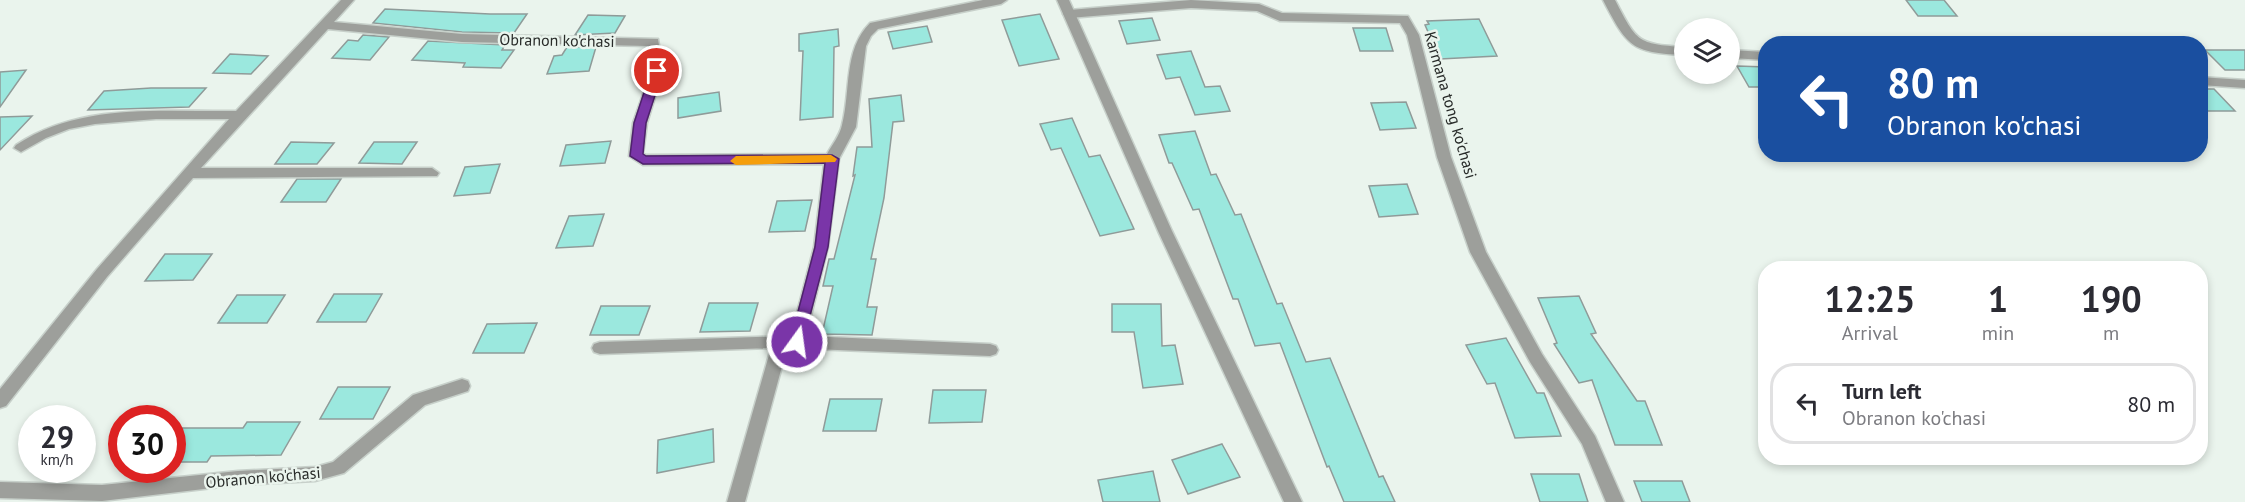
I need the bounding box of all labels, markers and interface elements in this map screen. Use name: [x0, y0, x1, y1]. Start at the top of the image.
map controls: [1674, 18, 1740, 84]
button: layers: [1674, 18, 1740, 84]
street label: Obranon ko'chasi: [499, 29, 615, 51]
street label: Karmana tong ko'chasi: [1420, 29, 1482, 181]
pin: [631, 45, 682, 96]
icon: arrive: [640, 54, 673, 87]
text: 80 m: [1887, 55, 1979, 110]
icon: left: [1788, 60, 1866, 138]
text: Obranon ko'chasi: [1887, 108, 2082, 142]
text: 12:25: [1824, 275, 1916, 322]
text: 1: [1988, 275, 2008, 322]
text: 190: [2081, 275, 2142, 322]
position arrow: [765, 310, 829, 374]
text: Arrival: [1842, 320, 1898, 346]
text: min: [1982, 320, 2014, 346]
text: m: [2103, 320, 2119, 346]
text: Turn left: [1842, 377, 1922, 405]
icon: left: [1791, 387, 1824, 420]
text: 80 m: [2127, 390, 2175, 418]
speed limit sign: 30: [108, 405, 186, 483]
text: Obranon ko'chasi: [1842, 405, 1986, 431]
text: 29: [40, 417, 74, 456]
text: km/h: [41, 450, 73, 469]
street label: Obranon ko'chasi: [205, 462, 321, 492]

